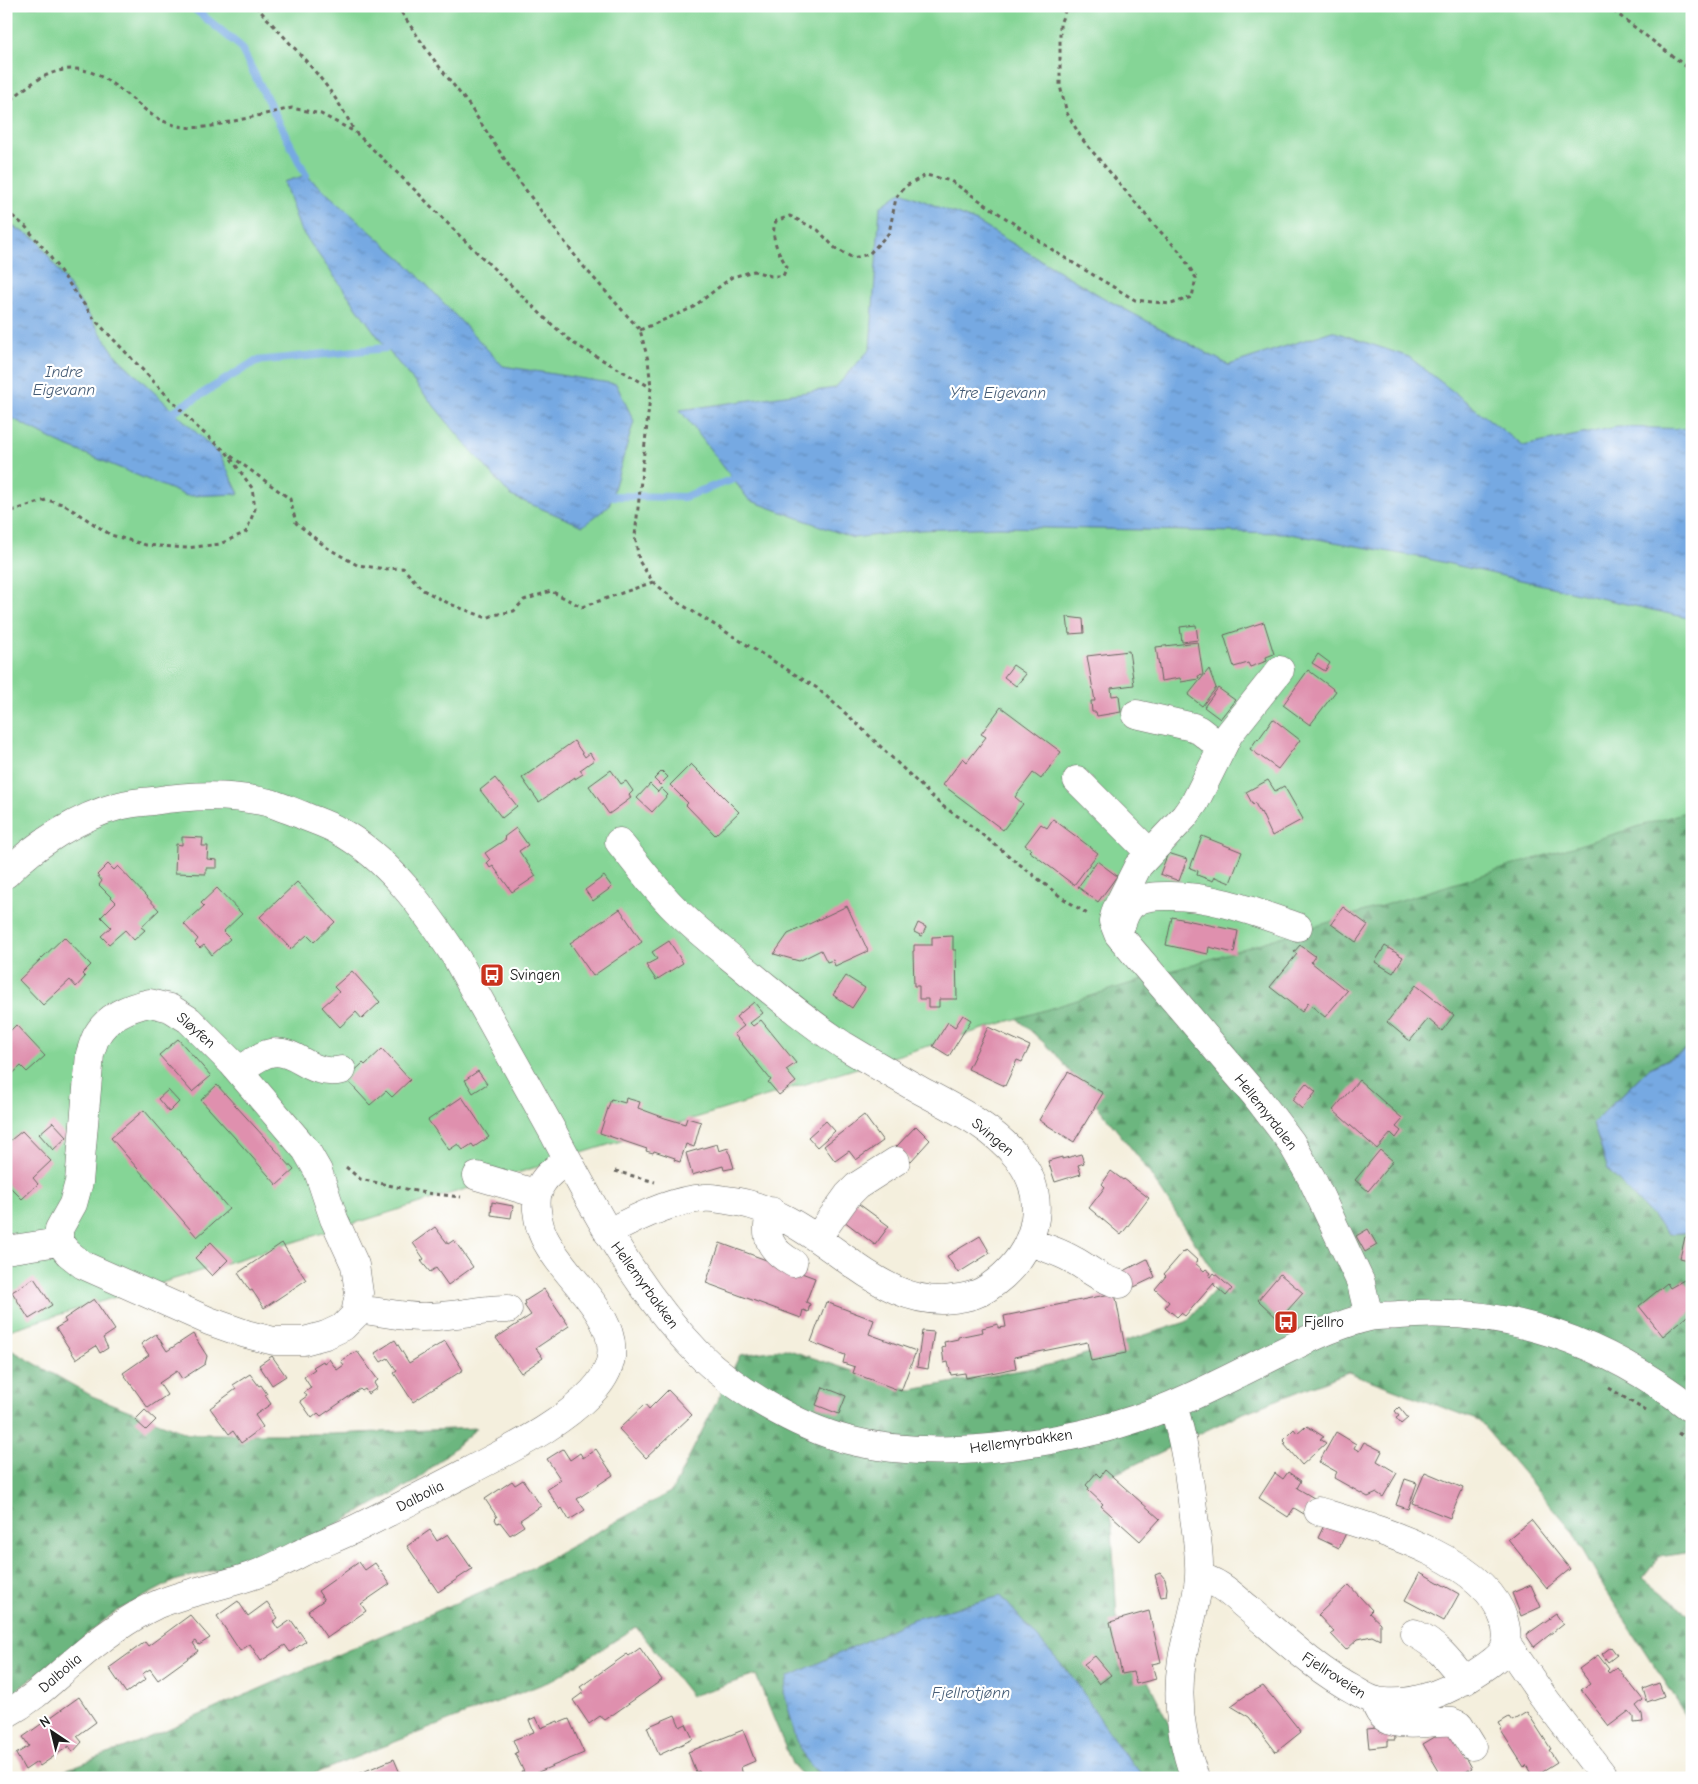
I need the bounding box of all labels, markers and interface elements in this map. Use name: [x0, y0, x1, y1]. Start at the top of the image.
water label: Indre Eigevann: [33, 363, 95, 399]
water label: Ytre Eigevann: [950, 384, 1046, 402]
bus stop icon: Svingen: [479, 962, 505, 988]
place label: Svingen: [510, 966, 560, 984]
street label: Sløyfen: [173, 1008, 219, 1052]
street label: Hellemyrdalen: [1231, 1070, 1301, 1154]
street label: Svingen: [968, 1114, 1018, 1160]
street label: Hellemyrbakken: [607, 1238, 683, 1332]
bus stop icon: Fjellro: [1273, 1309, 1299, 1335]
place label: Fjellro: [1304, 1313, 1344, 1331]
street label: Hellemyrbakken: [969, 1425, 1073, 1457]
street label: Dalbolia: [393, 1476, 447, 1516]
street label: Fjellroveien: [1299, 1648, 1369, 1702]
street label: Dalbolia: [35, 1650, 85, 1696]
water label: Fjellrotjønn: [932, 1684, 1010, 1702]
north arrow: [28, 1706, 78, 1756]
text: N: [36, 1712, 53, 1731]

